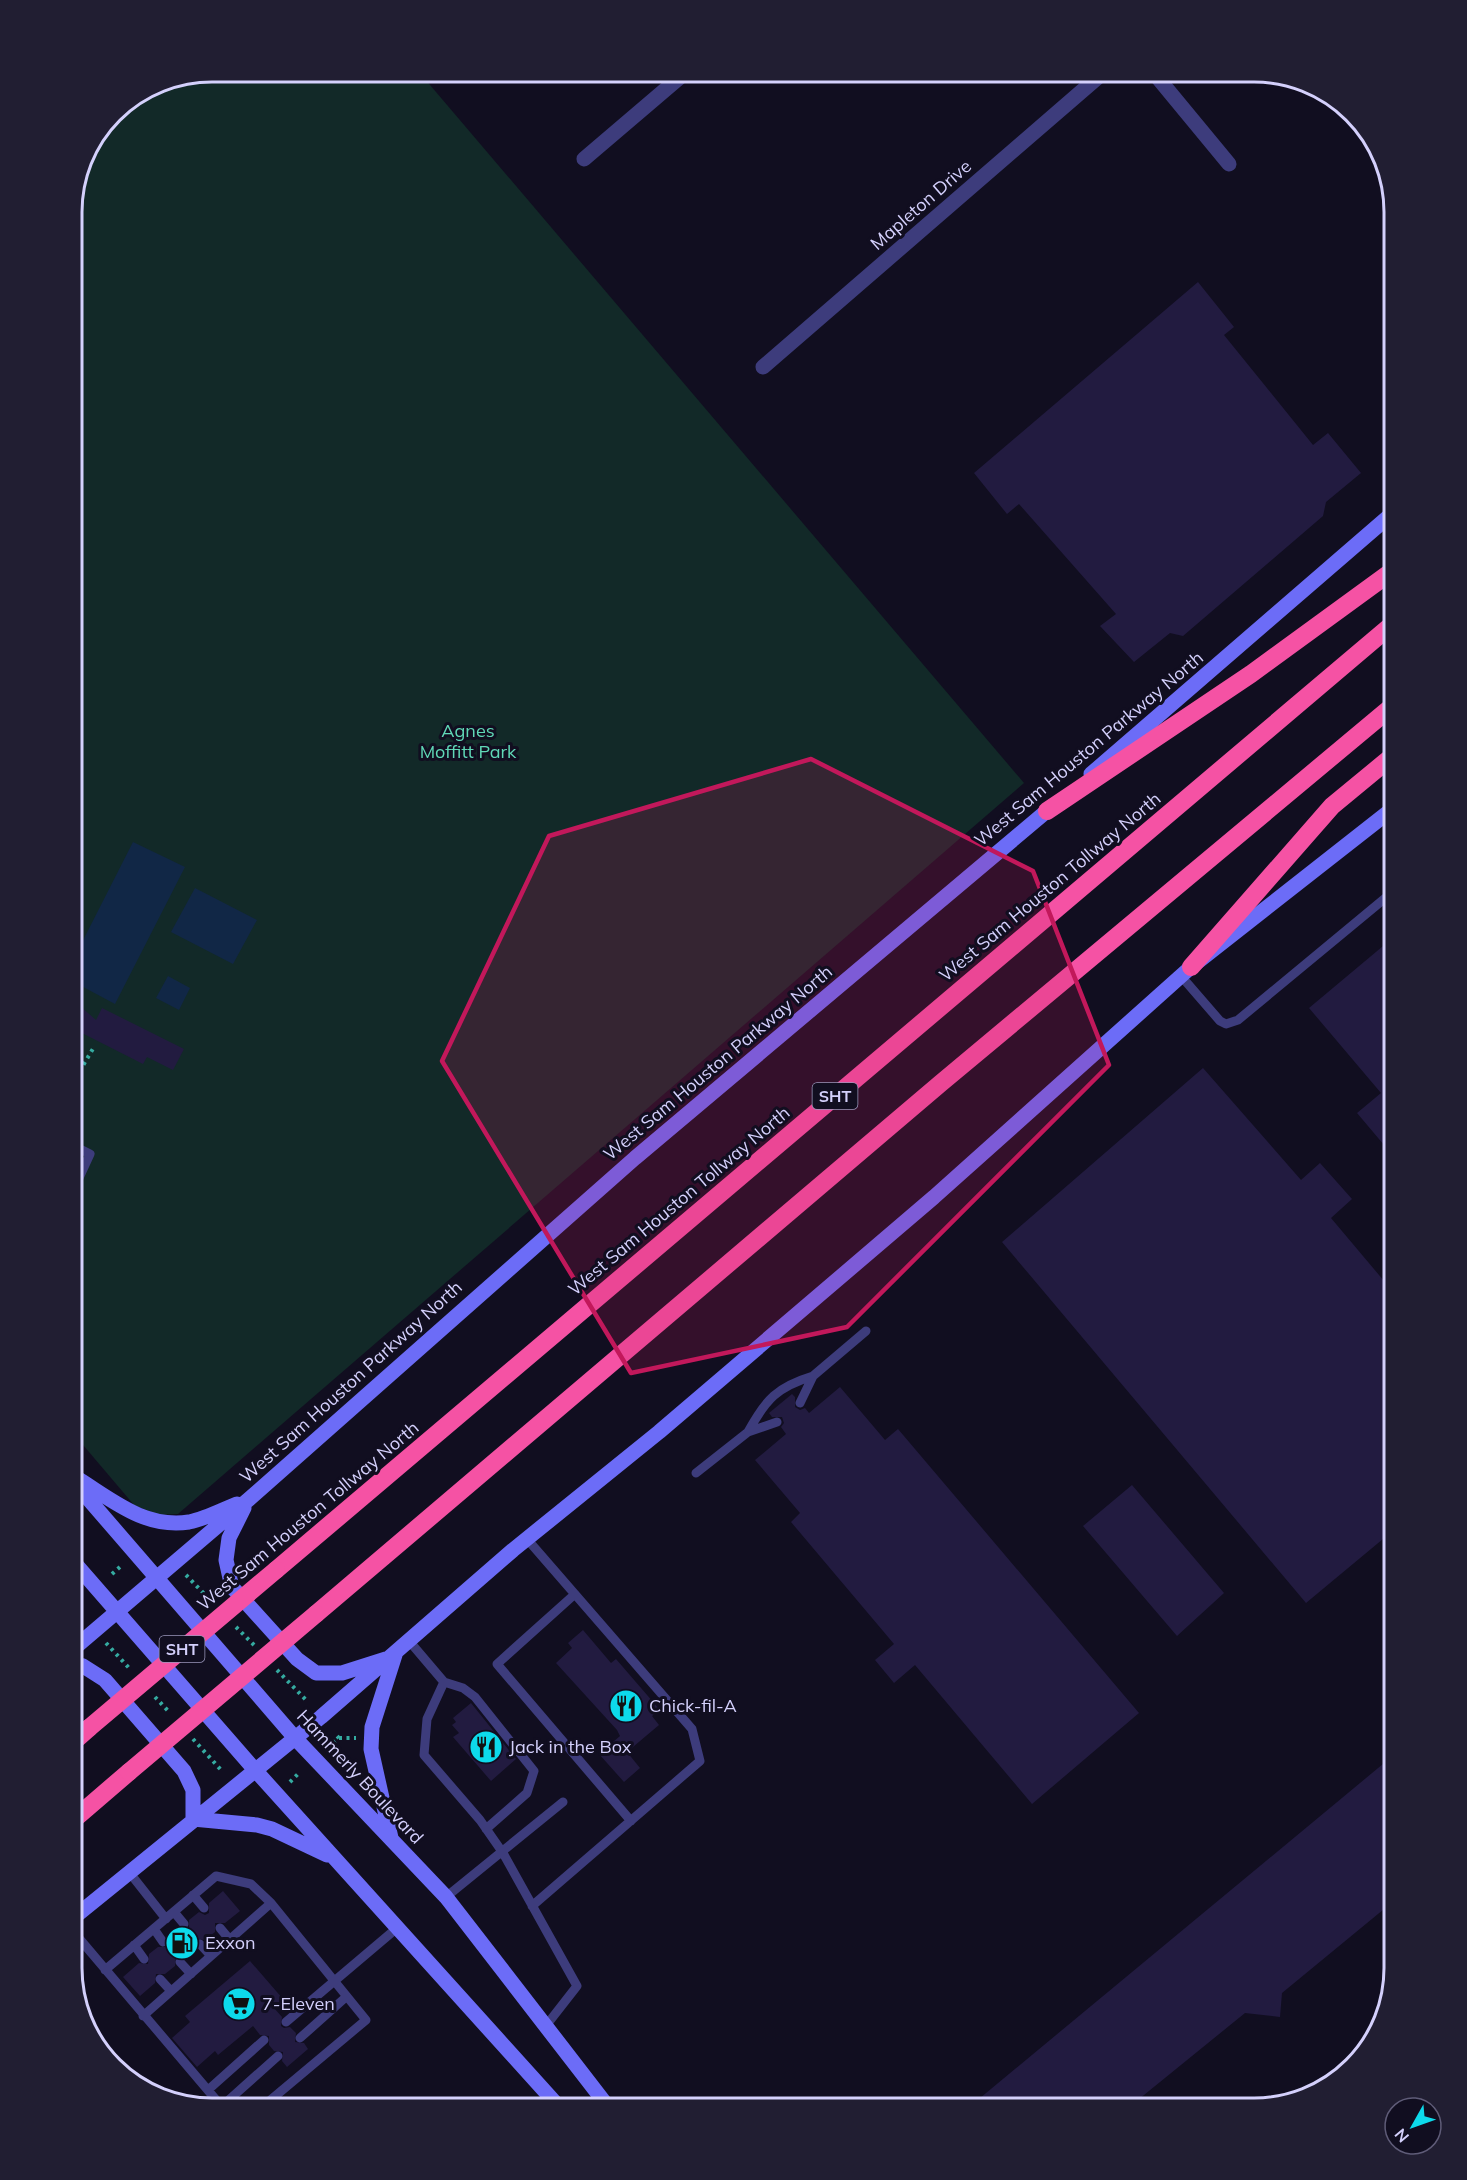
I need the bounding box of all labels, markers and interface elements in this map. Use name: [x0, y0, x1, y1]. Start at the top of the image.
street label: Mapleton Drive: [865, 155, 976, 255]
street label: West Sam Houston Parkway North: [970, 646, 1208, 851]
park label: Agnes Moffitt Park: [420, 719, 517, 763]
street label: West Sam Houston Tollway North: [934, 787, 1165, 986]
street label: West Sam Houston Parkway North: [599, 960, 837, 1165]
road number: SHT: [812, 1083, 858, 1109]
street label: West Sam Houston Tollway North: [563, 1101, 794, 1300]
street label: West Sam Houston Parkway North: [235, 1275, 467, 1488]
street label: West Sam Houston Tollway North: [192, 1416, 423, 1615]
road number: SHT: [160, 1636, 204, 1662]
restaurant icon: Chick-fil-A: [608, 1688, 644, 1724]
place label: Chick-fil-A: [649, 1694, 737, 1717]
street label: Hammerly Boulevard: [292, 1705, 429, 1849]
restaurant icon: Jack in the Box: [468, 1729, 504, 1765]
place label: Jack in the Box: [509, 1735, 632, 1758]
fuel station icon: Exxon: [164, 1925, 200, 1961]
place label: Exxon: [205, 1931, 255, 1954]
supermarket icon: 7-Eleven: [221, 1986, 257, 2022]
place label: 7-Eleven: [262, 1992, 335, 2015]
north arrow: [1383, 2096, 1443, 2156]
text: N: [1390, 2125, 1413, 2147]

